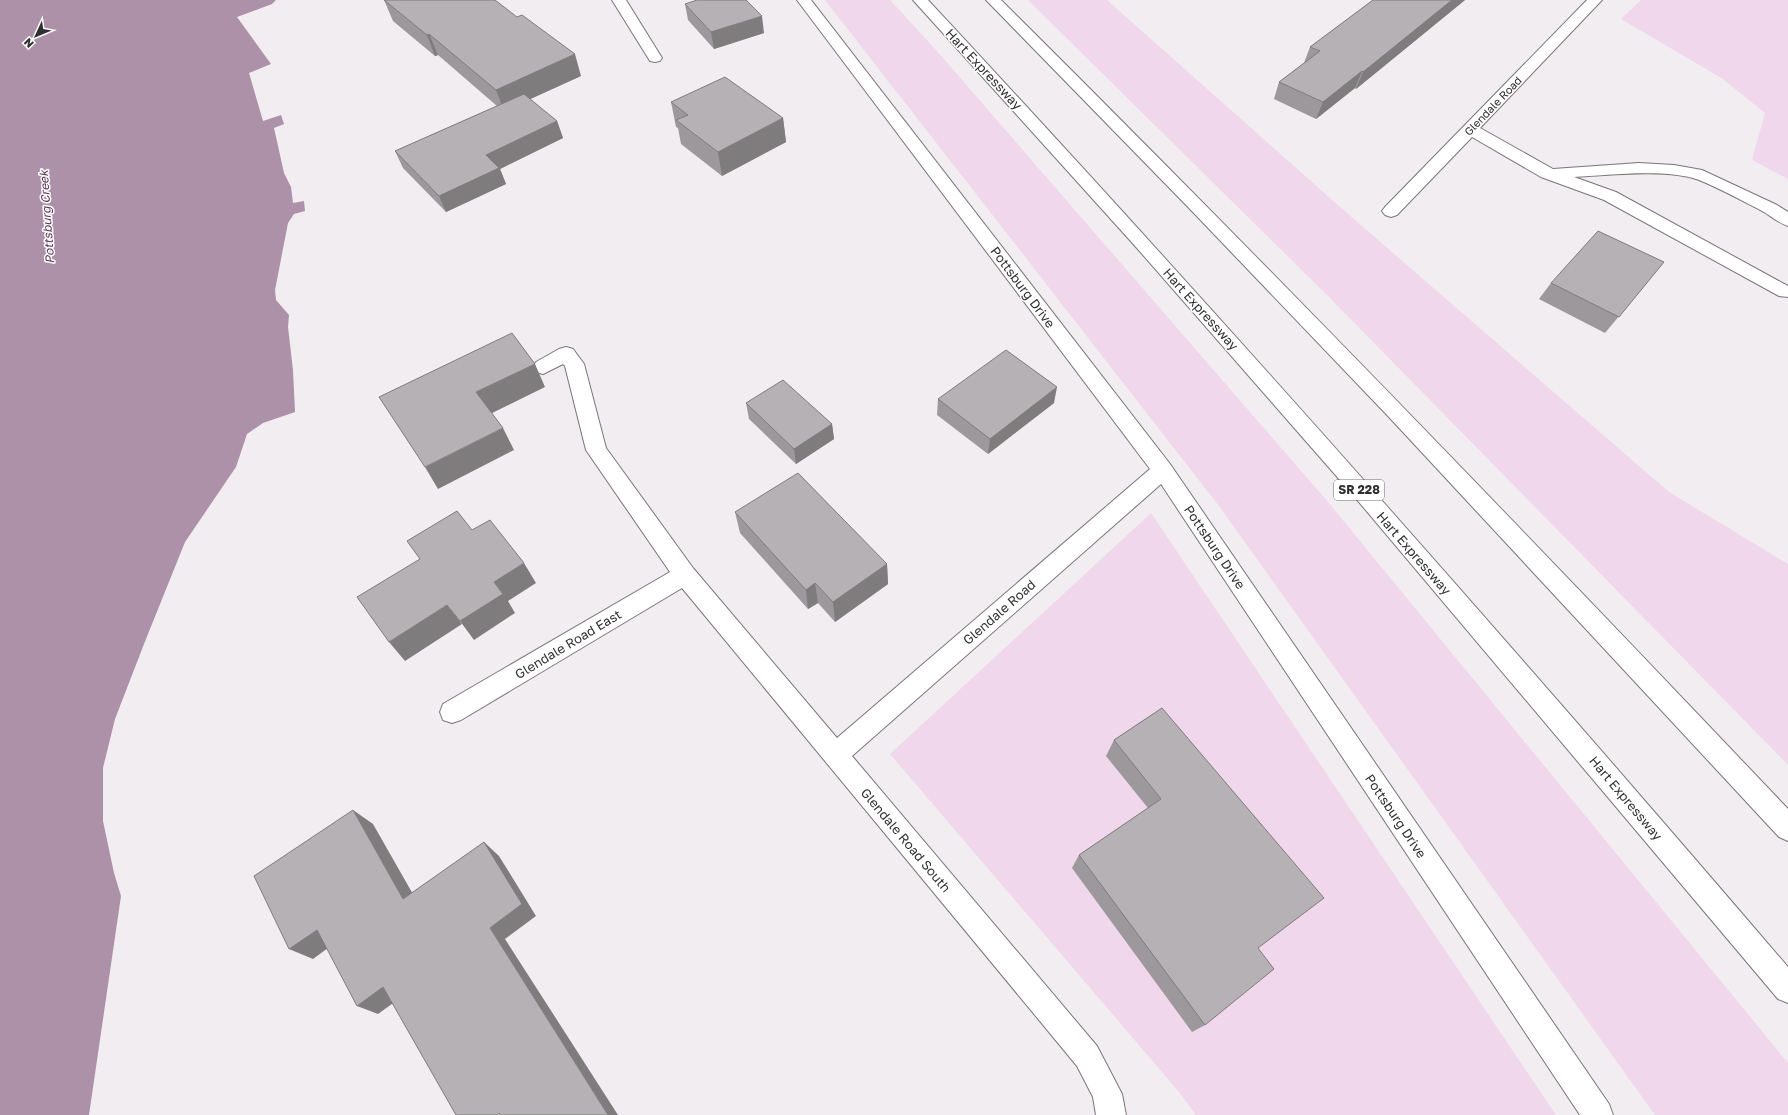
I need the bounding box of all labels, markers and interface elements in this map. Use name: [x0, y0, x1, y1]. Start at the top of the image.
north arrow: [16, 16, 56, 56]
street label: Hart Expressway: [942, 25, 1026, 113]
text: N: [21, 36, 36, 51]
street label: Glendale Road: [1461, 74, 1524, 138]
water label: Pottsburg Creek: [36, 169, 57, 264]
street label: Pottsburg Drive: [987, 243, 1059, 331]
street label: Hart Expressway: [1160, 265, 1243, 354]
road number: SR 228: [1334, 480, 1384, 500]
street label: Pottsburg Drive: [1181, 502, 1249, 592]
street label: Hart Expressway: [1374, 508, 1455, 598]
street label: Glendale Road: [960, 576, 1038, 648]
street label: Glendale Road East: [512, 606, 624, 682]
street label: Hart Expressway: [1586, 753, 1666, 844]
street label: Pottsburg Drive: [1362, 771, 1430, 861]
street label: Glendale Road South: [858, 785, 954, 895]

